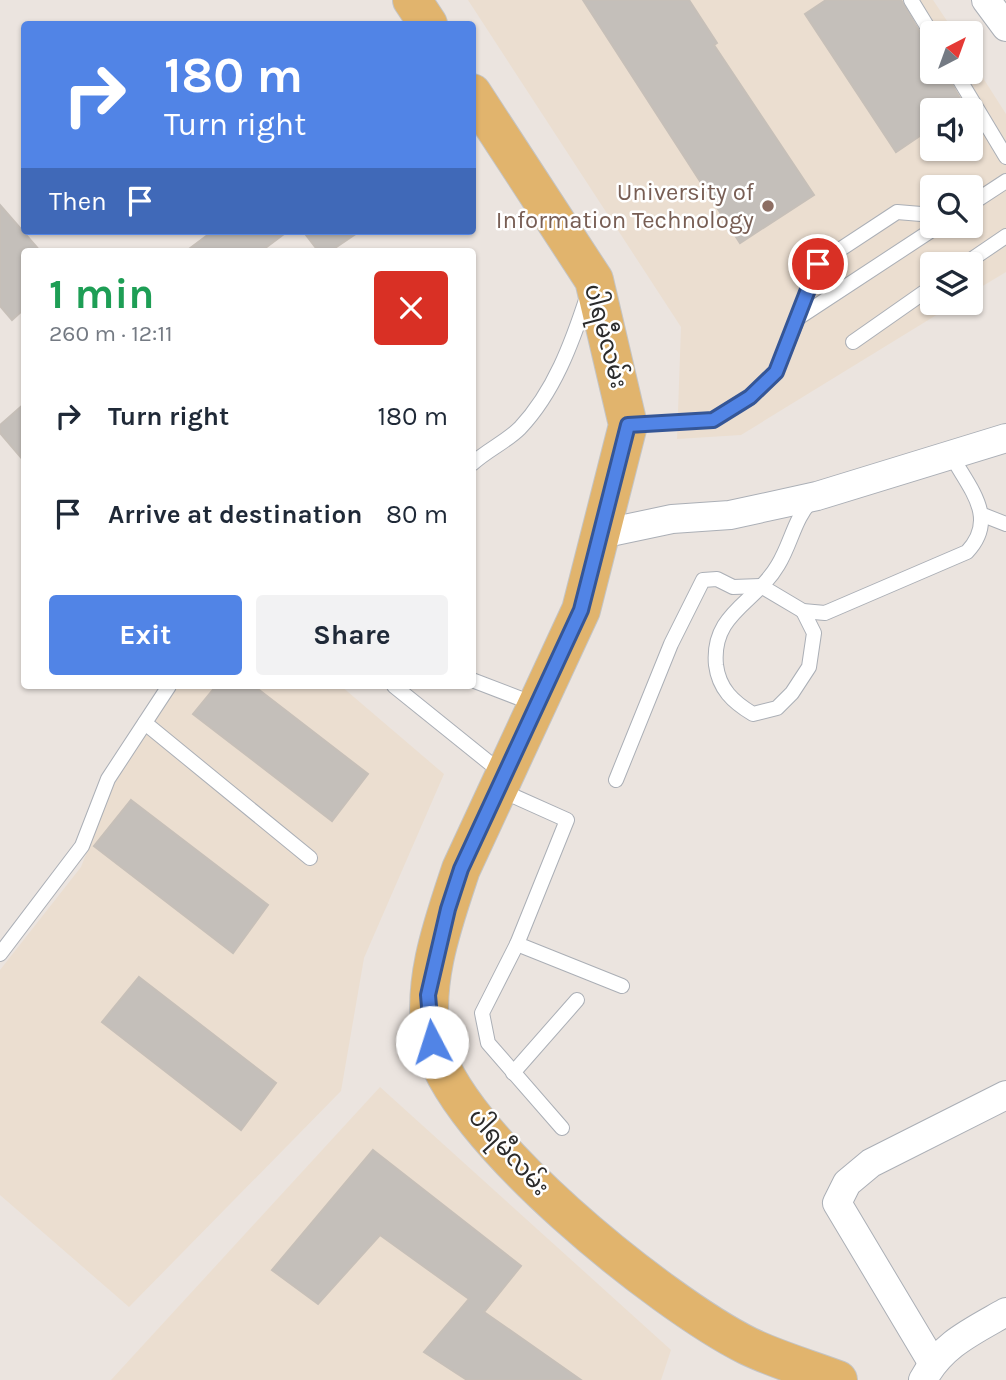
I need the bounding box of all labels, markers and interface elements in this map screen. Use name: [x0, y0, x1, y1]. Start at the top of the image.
north arrow: [920, 21, 984, 84]
map controls: [920, 21, 983, 315]
text: 180 m: [164, 47, 303, 104]
icon: right: [49, 49, 140, 140]
button: sound: [920, 98, 983, 161]
text: Turn right: [164, 106, 306, 143]
button: search: [920, 175, 983, 238]
place label: University of Information Technology: [496, 178, 755, 234]
icon: arrive: [121, 182, 159, 220]
text: Then: [49, 186, 107, 217]
marker: University of Information Technology: [760, 198, 776, 214]
pin: [788, 234, 848, 294]
icon: arrive: [799, 245, 837, 283]
button: layers: [920, 252, 983, 315]
text: 1 min: [49, 269, 154, 319]
button: close: [374, 271, 448, 345]
street label: ပါရမီလမ်း: [574, 280, 635, 393]
text: 260 m · 12:11: [49, 320, 173, 347]
icon: right: [49, 397, 87, 435]
text: Turn right: [108, 401, 229, 432]
text: 180 m: [378, 401, 448, 432]
icon: arrive: [49, 495, 87, 533]
text: Arrive at destination: [108, 499, 362, 530]
text: 80 m: [386, 499, 448, 530]
button: Exit: [49, 595, 242, 675]
button: Share: [256, 595, 448, 675]
position arrow: [395, 1005, 469, 1079]
street label: ပါရမီလမ်း: [459, 1102, 557, 1204]

